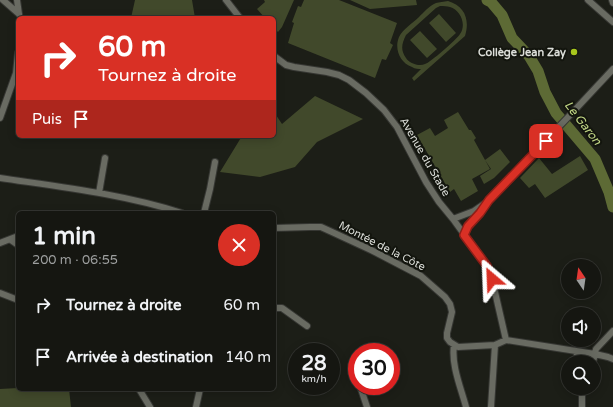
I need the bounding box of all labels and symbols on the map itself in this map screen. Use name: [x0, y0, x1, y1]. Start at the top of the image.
place label: Collège Jean Zay: [478, 46, 566, 60]
marker: Collège Jean Zay: [569, 47, 579, 57]
water label: Le Garon: [562, 98, 605, 148]
street label: Avenue du Stade: [397, 115, 453, 199]
pin: [529, 124, 563, 158]
street label: Montée de la Côte: [337, 219, 427, 273]
position arrow: [471, 258, 513, 300]
north arrow: [561, 259, 601, 299]
speed limit sign: 30: [348, 343, 400, 395]

